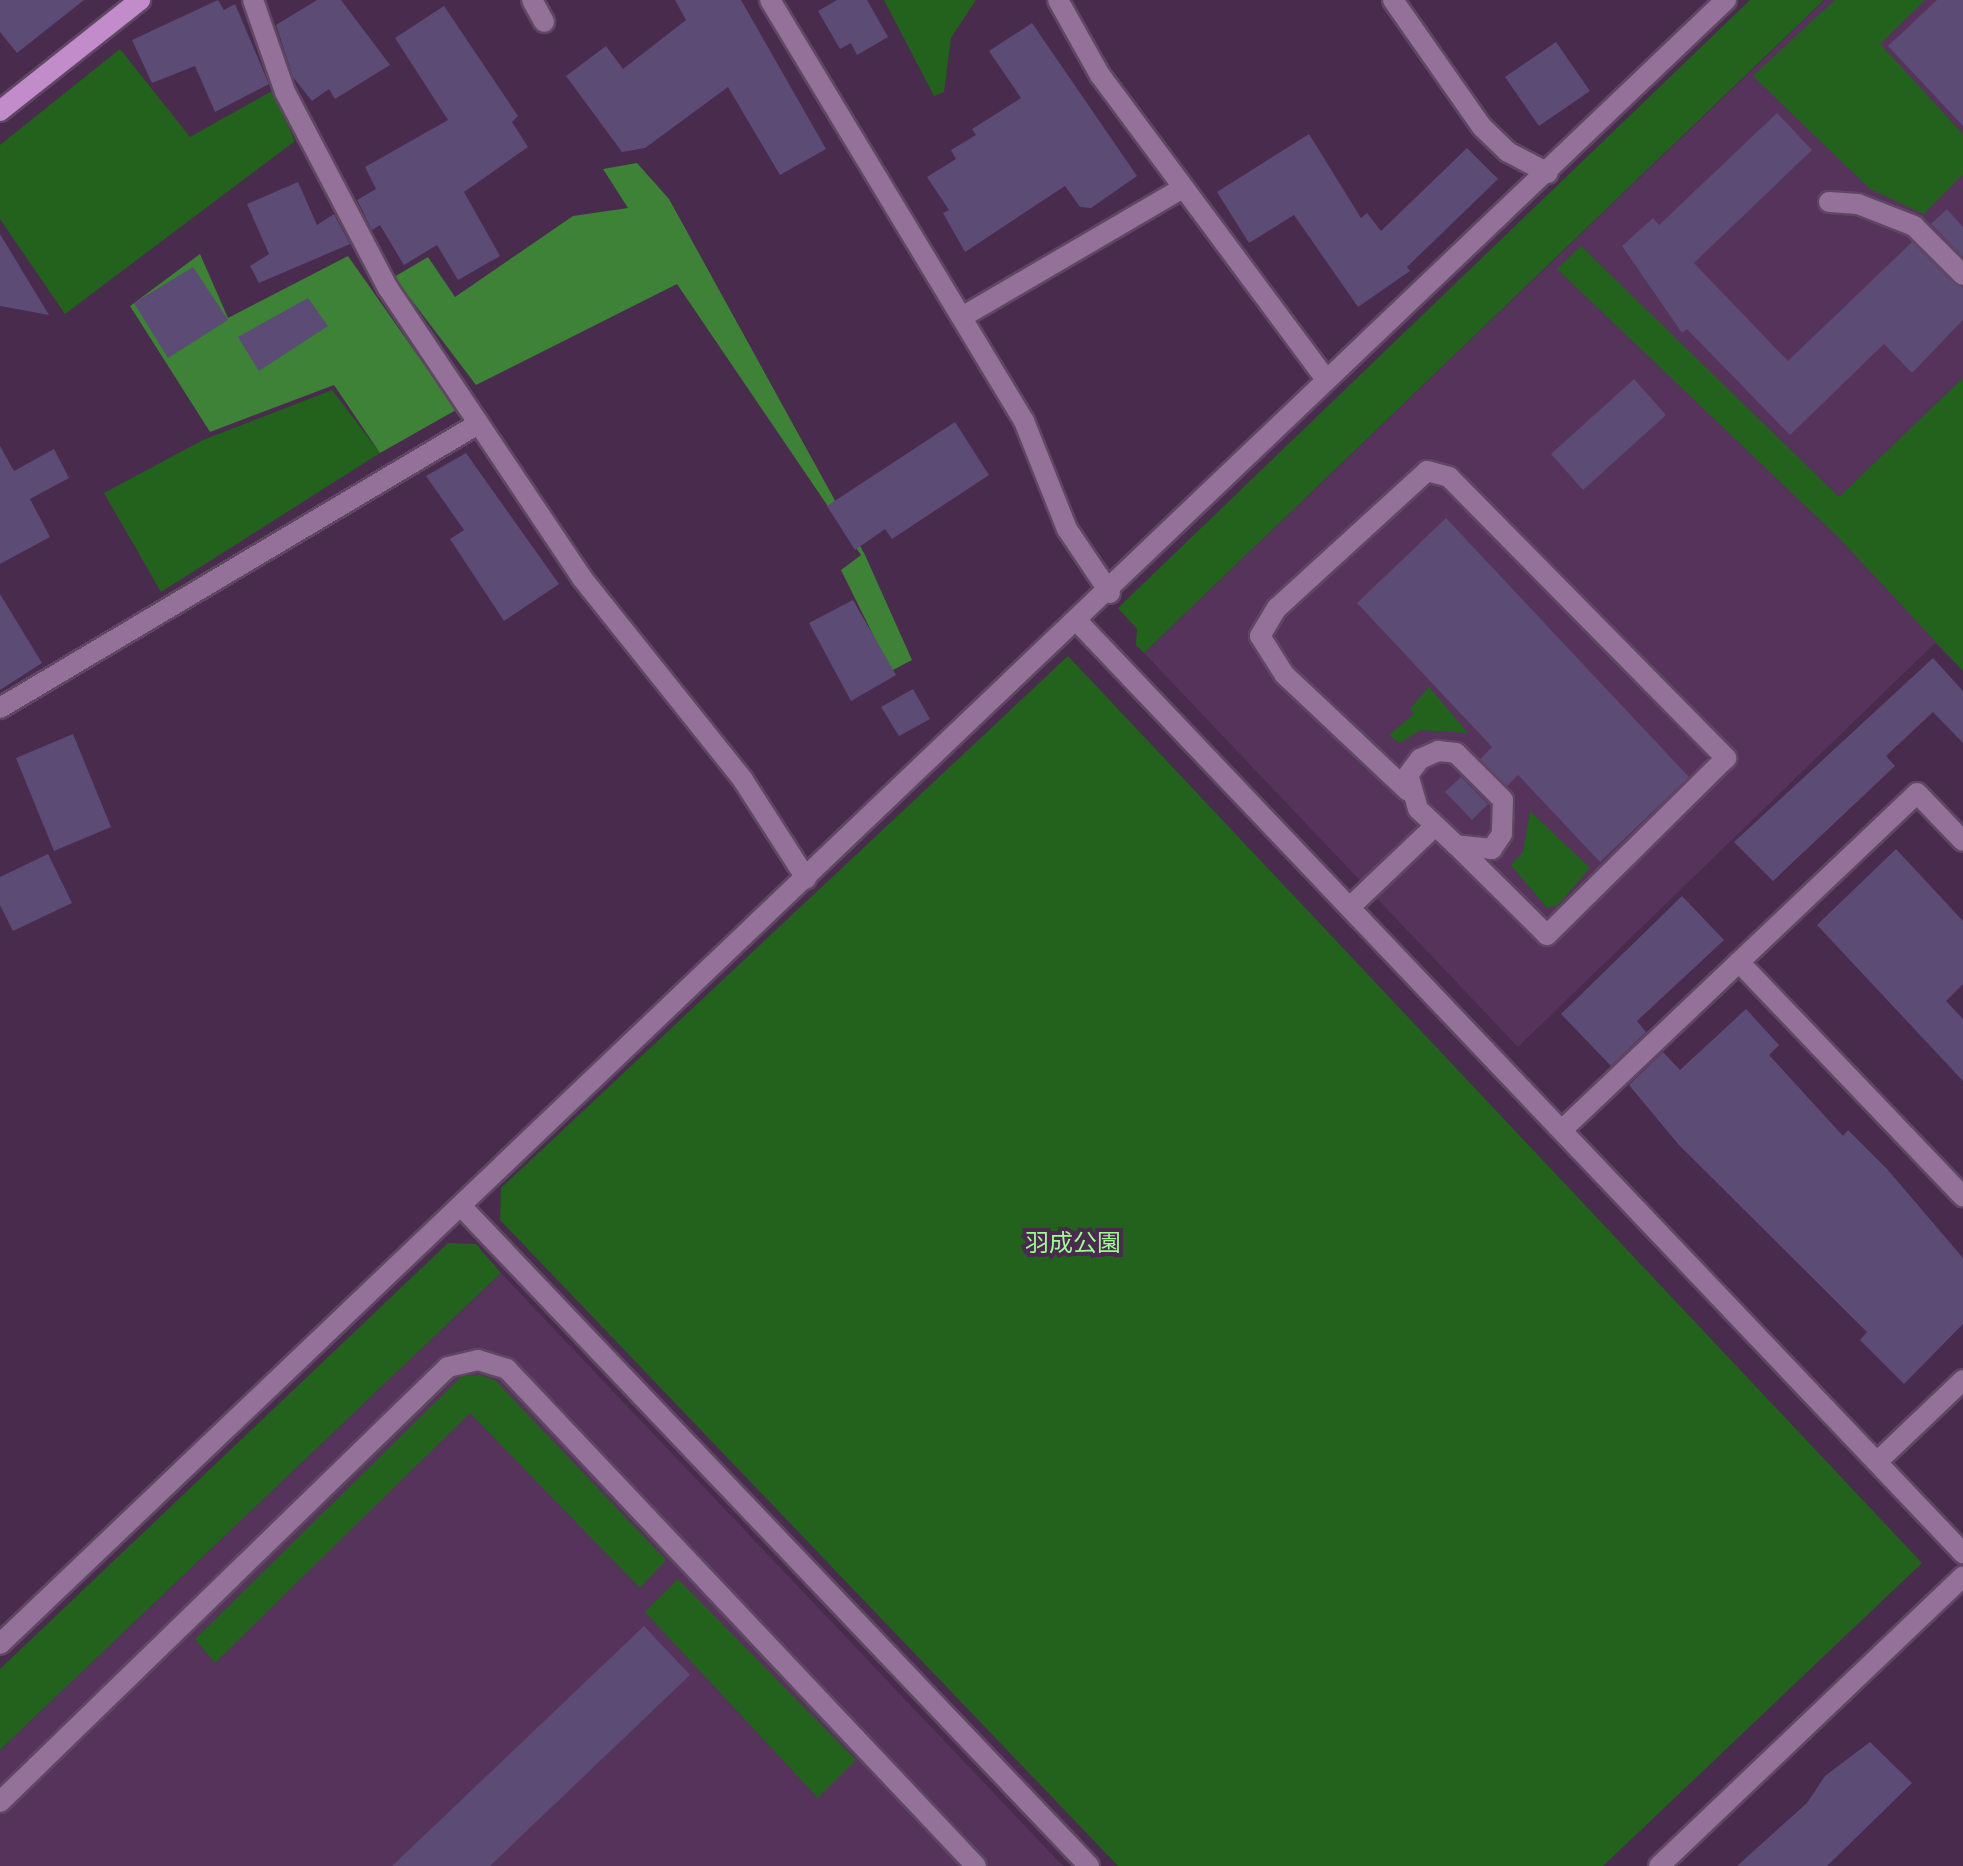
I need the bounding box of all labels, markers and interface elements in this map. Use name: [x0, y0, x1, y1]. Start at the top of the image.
park label: 羽成公園: [1025, 1229, 1121, 1257]

